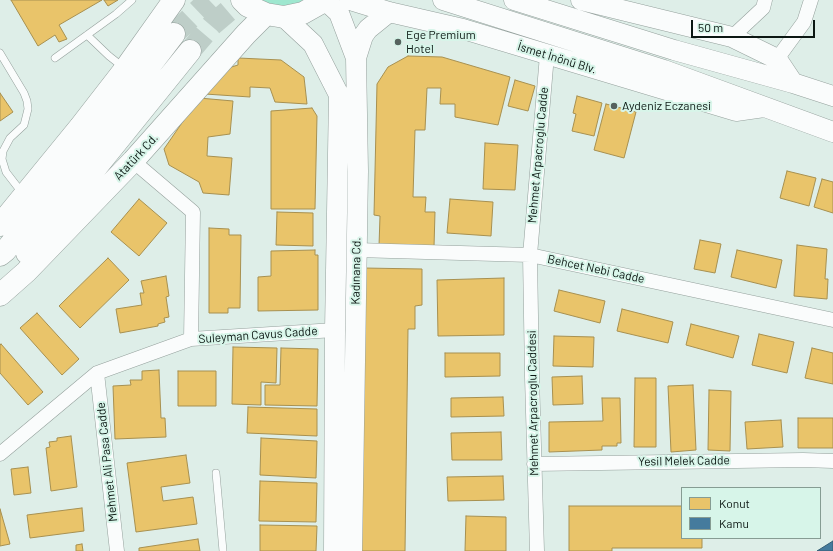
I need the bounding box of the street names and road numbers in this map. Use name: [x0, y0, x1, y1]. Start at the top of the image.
street label: İsmet İnönü Blv.: [516, 39, 598, 77]
street label: Mehmet Arpacroglu Cadde: [525, 86, 551, 224]
street label: Atatürk Cd.: [111, 131, 161, 183]
street label: Kadınana Cd.: [348, 237, 364, 305]
street label: Behcet Nebi Cadde: [546, 252, 646, 286]
street label: Suleyman Cavus Cadde: [198, 324, 318, 346]
street label: Mehmet Arpacroglu Caddesi: [525, 330, 541, 476]
street label: Mehmet Ali Pasa Cadde: [94, 401, 120, 523]
street label: Yesil Melek Cadde: [638, 453, 730, 469]

